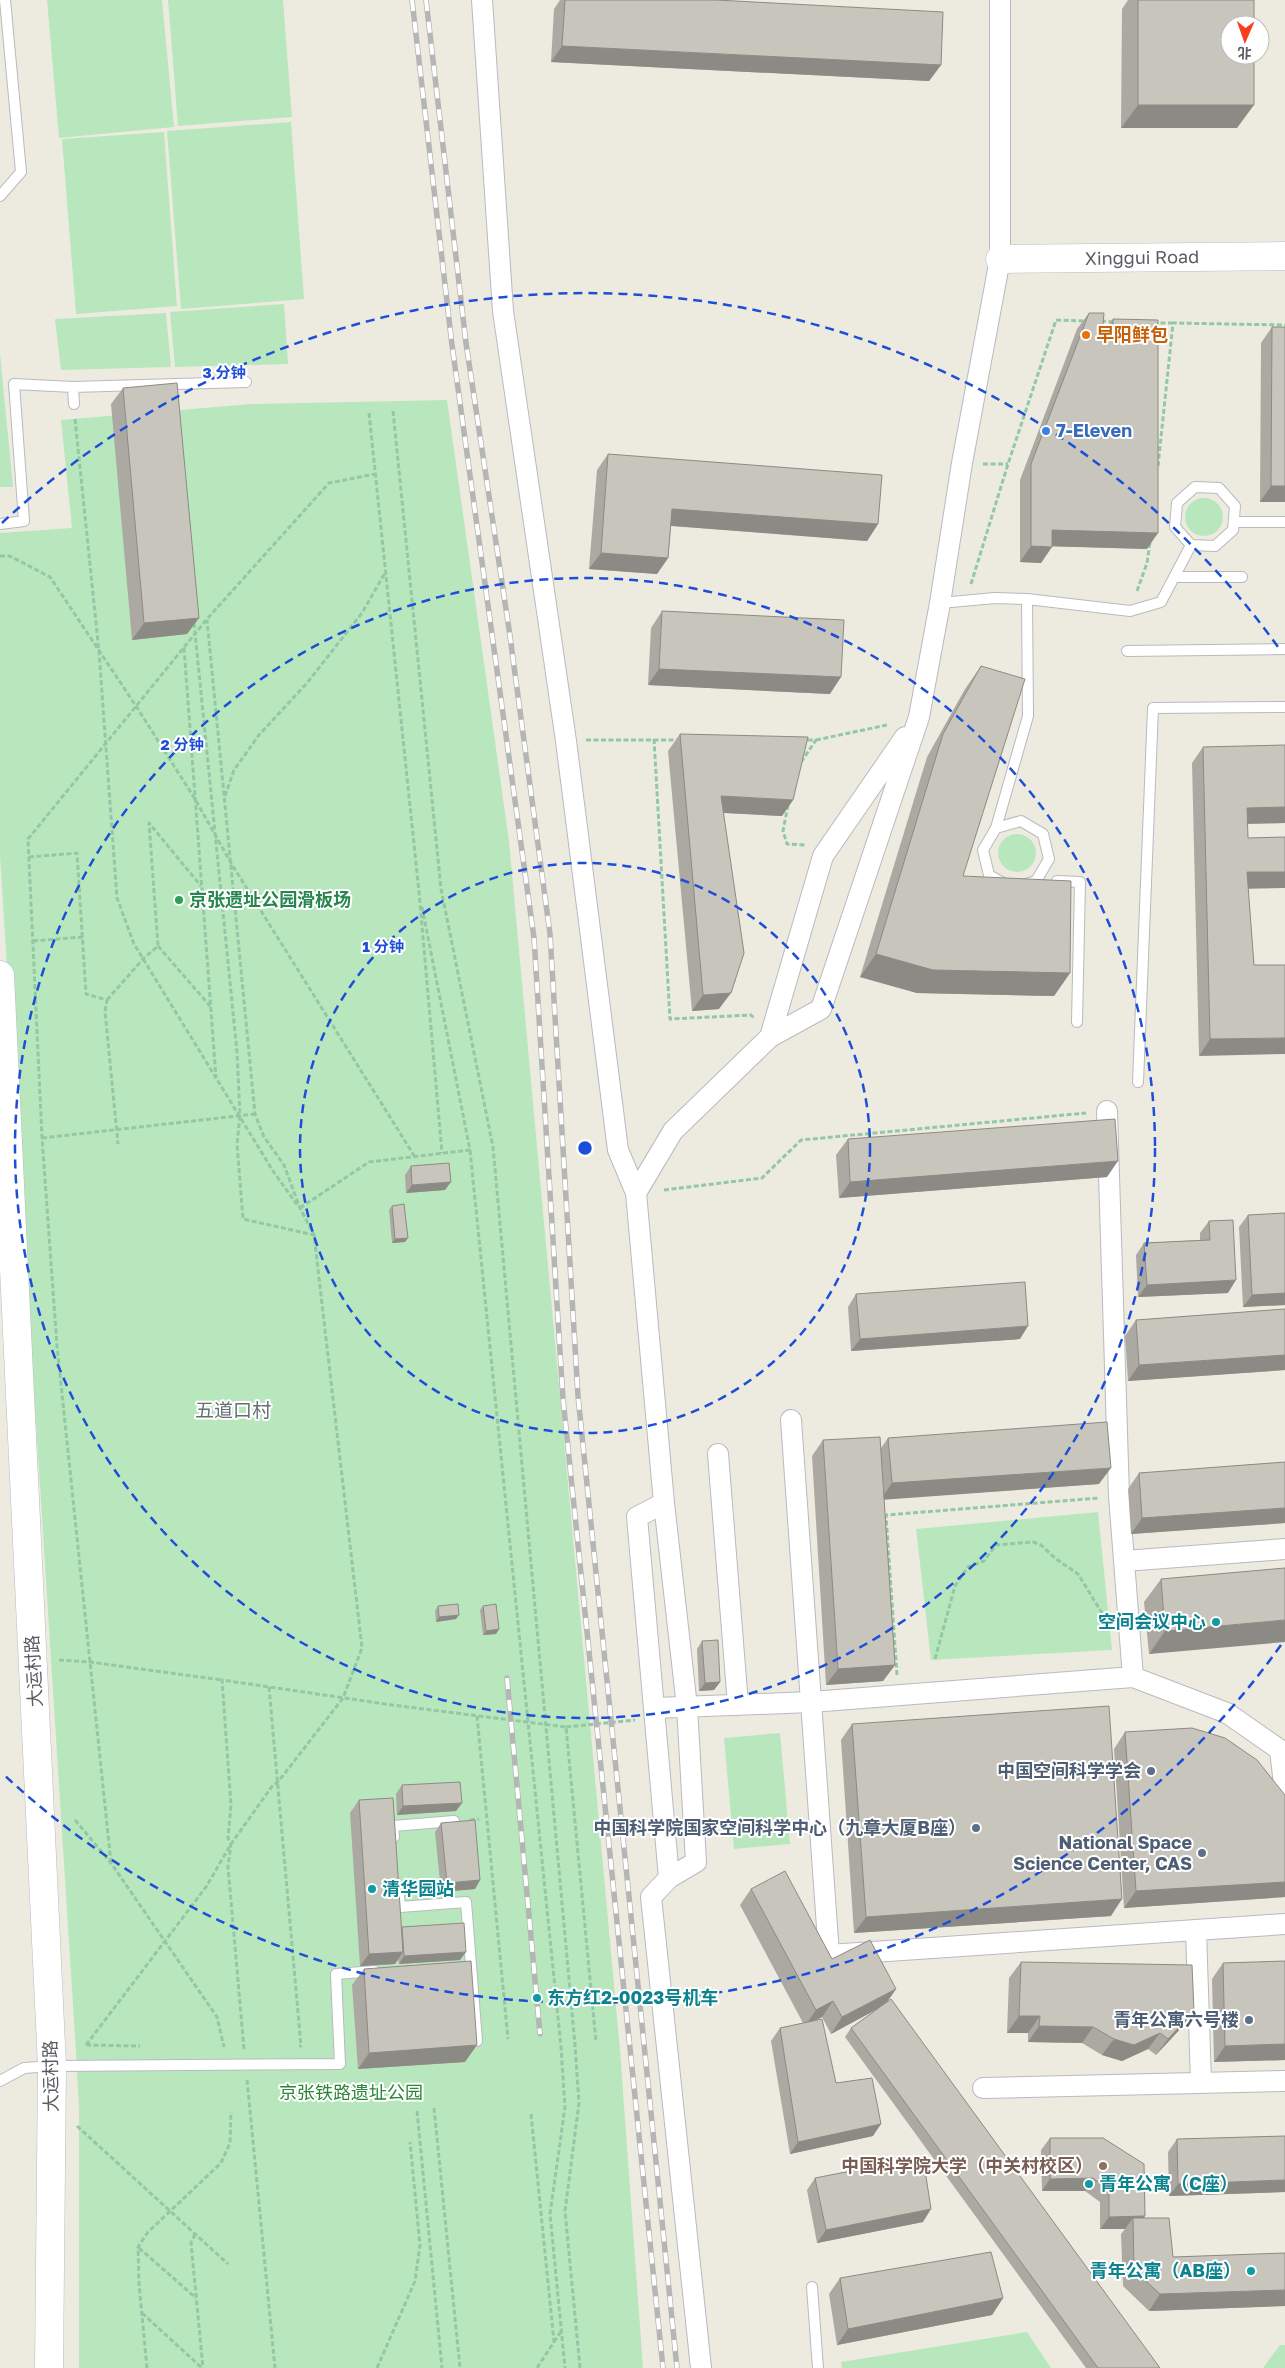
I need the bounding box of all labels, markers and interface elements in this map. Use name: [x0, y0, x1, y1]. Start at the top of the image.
north arrow: [1220, 15, 1270, 65]
text: 北: [1237, 45, 1252, 62]
street label: Xinggui Road: [1085, 245, 1199, 269]
place label: 早阳鲜包: [1096, 323, 1168, 345]
marker: 早阳鲜包: [1080, 329, 1092, 341]
text: 3 分钟: [203, 363, 245, 381]
place label: 7-Eleven: [1056, 419, 1132, 441]
marker: 7-Eleven: [1040, 425, 1052, 437]
text: 2 分钟: [161, 735, 203, 753]
place label: 京张遗址公园滑板场: [189, 888, 351, 910]
marker: 京张遗址公园滑板场: [173, 894, 185, 906]
text: 1 分钟: [362, 937, 404, 955]
centre of rings: [576, 1139, 594, 1157]
district label: 五道口村: [195, 1398, 271, 1421]
place label: 空间会议中心: [1098, 1610, 1206, 1632]
marker: 空间会议中心: [1210, 1616, 1222, 1628]
street label: 大运村路: [20, 1635, 46, 1708]
place label: 中国空间科学学会: [997, 1759, 1141, 1781]
marker: 中国空间科学学会: [1145, 1765, 1157, 1777]
place label: 中国科学院国家空间科学中心（九章大厦B座）: [593, 1816, 966, 1838]
marker: 中国科学院国家空间科学中心（九章大厦B座）: [970, 1822, 982, 1834]
place label: National Space Science Center, CAS: [1013, 1831, 1192, 1874]
marker: National Space Science Center, CAS: [1196, 1847, 1208, 1859]
place label: 清华园站: [382, 1877, 454, 1899]
marker: 清华园站: [366, 1883, 378, 1895]
place label: 东方红2-0023号机车: [547, 1986, 718, 2008]
marker: 东方红2-0023号机车: [531, 1992, 543, 2004]
place label: 青年公寓六号楼: [1113, 2008, 1239, 2030]
marker: 青年公寓六号楼: [1243, 2014, 1255, 2026]
street label: 大运村路: [38, 2040, 62, 2112]
park label: 京张铁路遗址公园: [279, 2081, 423, 2103]
place label: 中国科学院大学（中关村校区）: [841, 2154, 1093, 2176]
marker: 中国科学院大学（中关村校区）: [1097, 2160, 1109, 2172]
place label: 青年公寓（C座）: [1099, 2172, 1238, 2194]
marker: 青年公寓（C座）: [1083, 2178, 1095, 2190]
place label: 青年公寓（AB座）: [1090, 2259, 1241, 2281]
marker: 青年公寓（AB座）: [1245, 2265, 1257, 2277]

